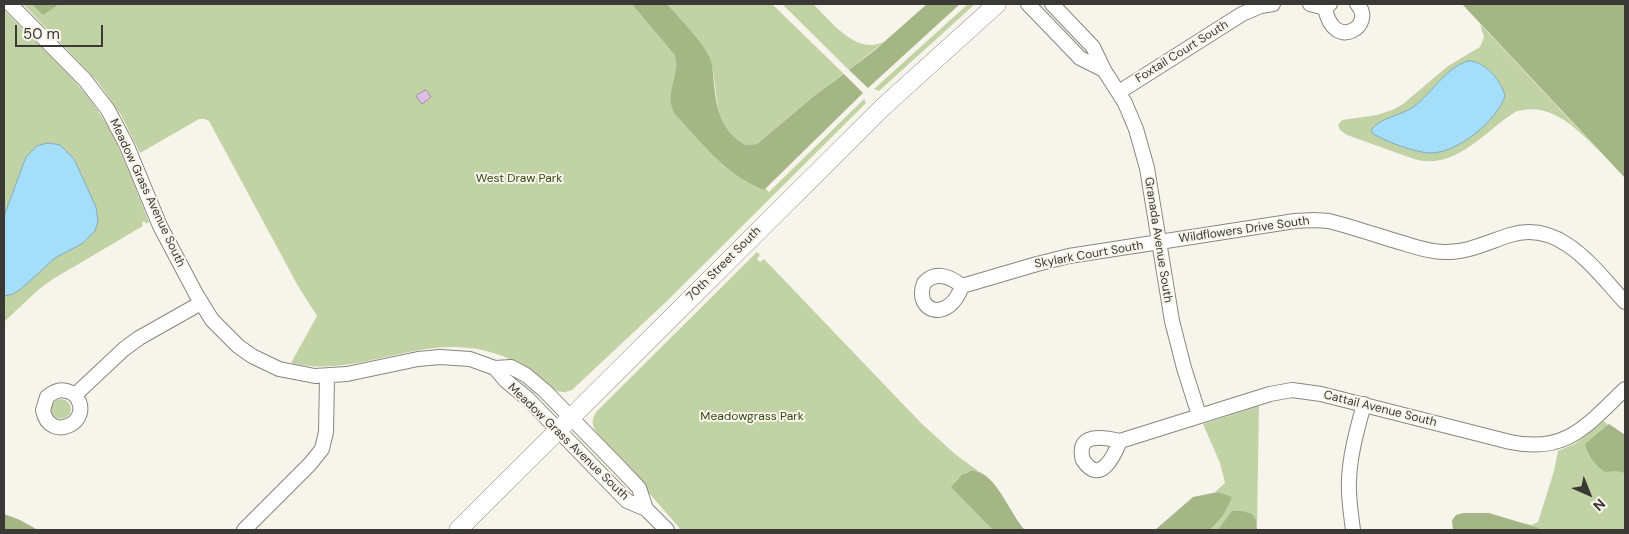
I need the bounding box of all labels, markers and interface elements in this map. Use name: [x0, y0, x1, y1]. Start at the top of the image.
scale bar: [18, 15, 105, 47]
street label: Foxtail Court South: [1133, 18, 1231, 86]
text: 50 m: [23, 24, 60, 44]
street label: Meadow Grass Avenue South: [106, 117, 188, 269]
park label: West Draw Park: [476, 172, 562, 186]
street label: Granada Avenue South: [1141, 176, 1175, 304]
street label: Wildflowers Drive South: [1178, 214, 1310, 246]
street label: 70th Street South: [684, 224, 764, 304]
street label: Skylark Court South: [1034, 238, 1144, 272]
street label: Meadow Grass Avenue South: [505, 381, 631, 503]
street label: Cattail Avenue South: [1322, 388, 1438, 430]
park label: Meadowgrass Park: [700, 410, 804, 424]
north arrow: [1564, 469, 1614, 519]
text: N: [1589, 495, 1609, 515]

